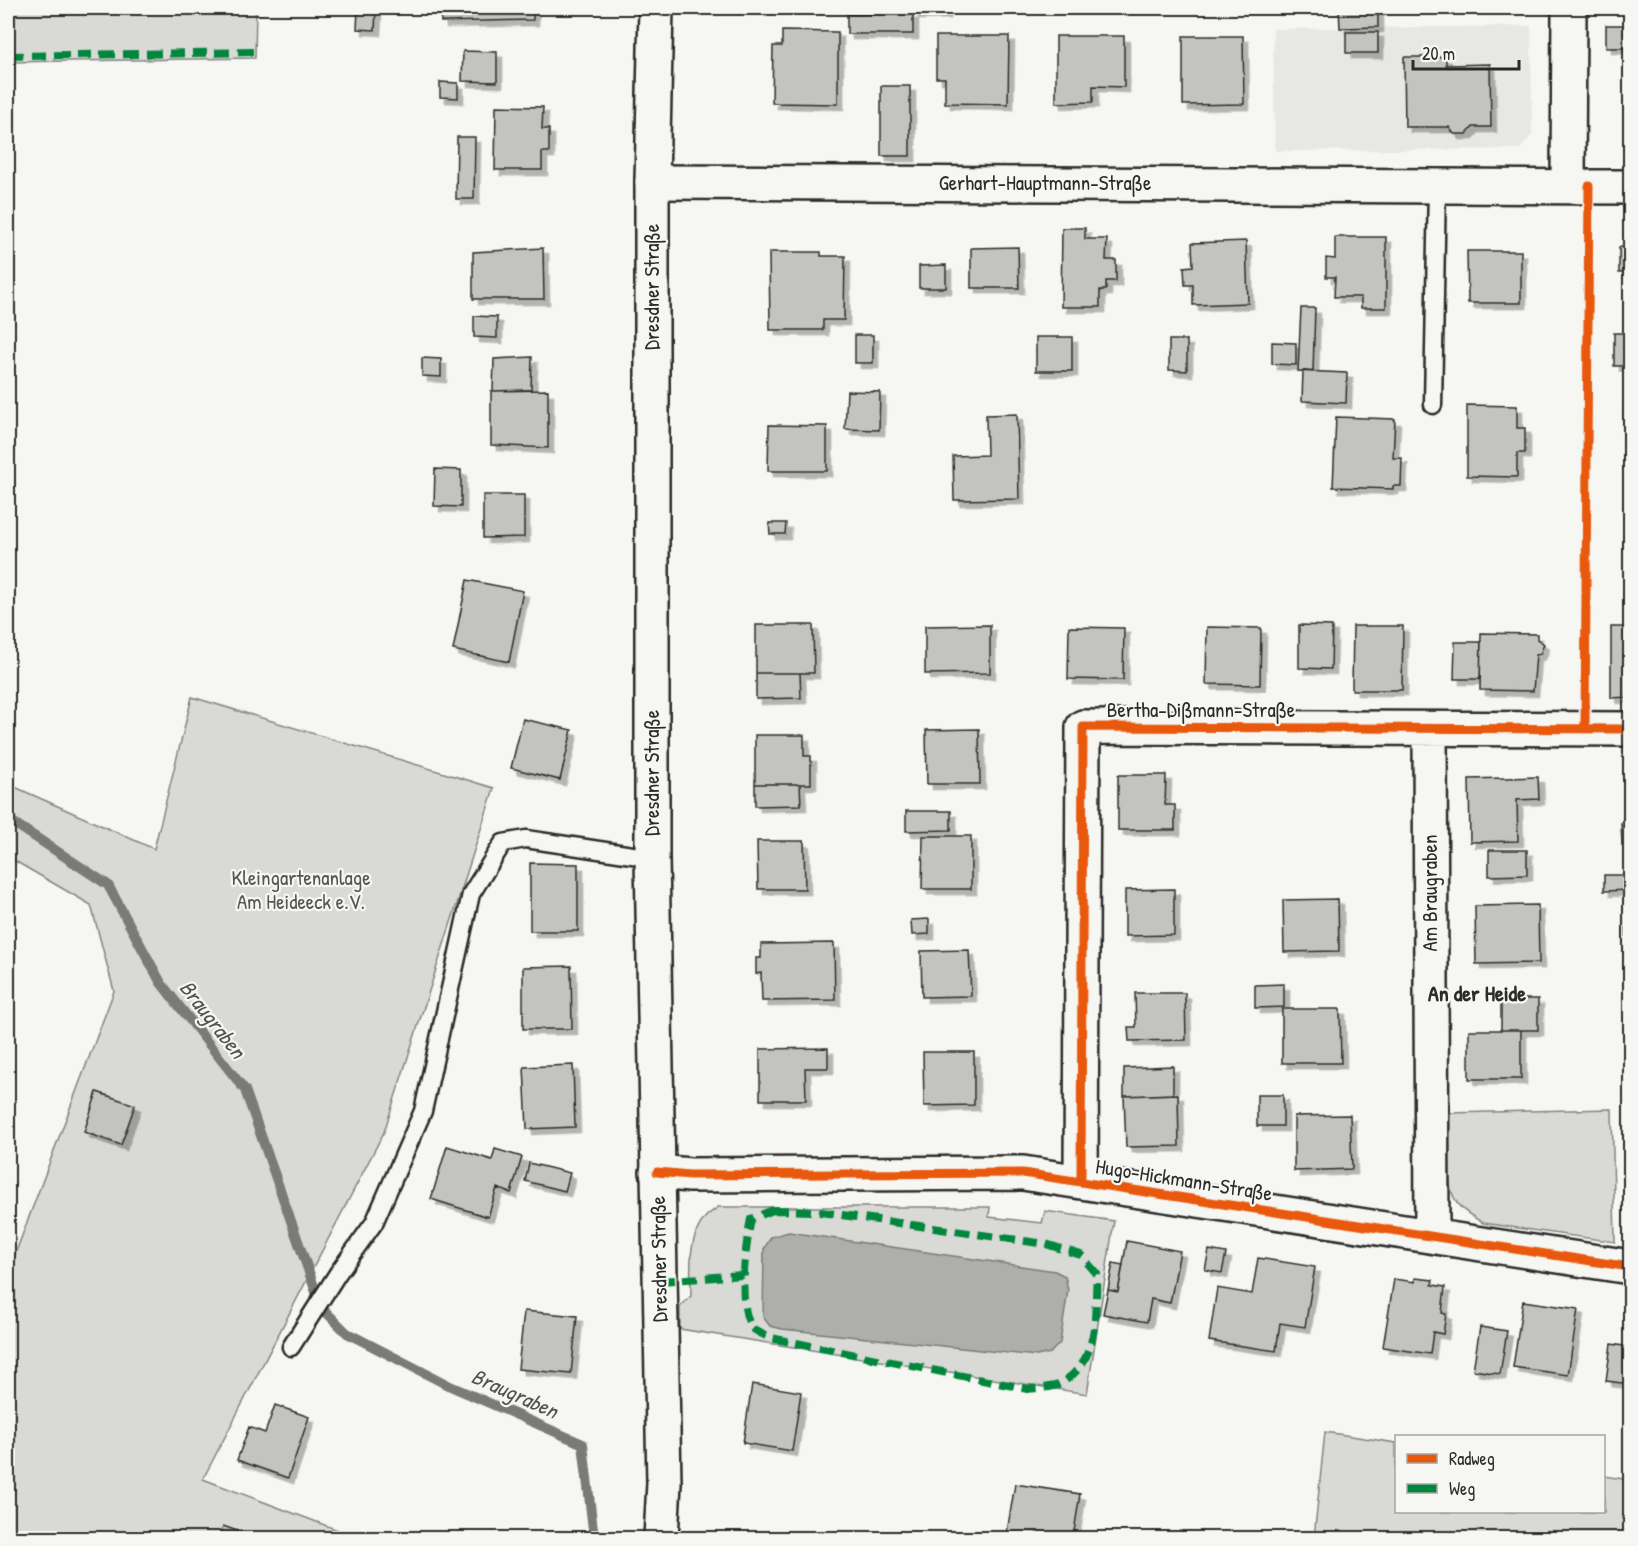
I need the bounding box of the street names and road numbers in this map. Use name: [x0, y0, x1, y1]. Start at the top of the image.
street label: Gerhart-Hauptmann-Straße: [939, 168, 1151, 197]
street label: Dresdner Straße: [637, 224, 666, 350]
street label: Bertha-Dißmann-Straße: [1107, 695, 1295, 724]
street label: Dresdner Straße: [637, 710, 666, 836]
street label: Am Braugraben: [1415, 835, 1444, 951]
street label: Hugo-Hickmann-Straße: [1094, 1151, 1275, 1208]
street label: Dresdner Straße: [643, 1196, 674, 1322]

